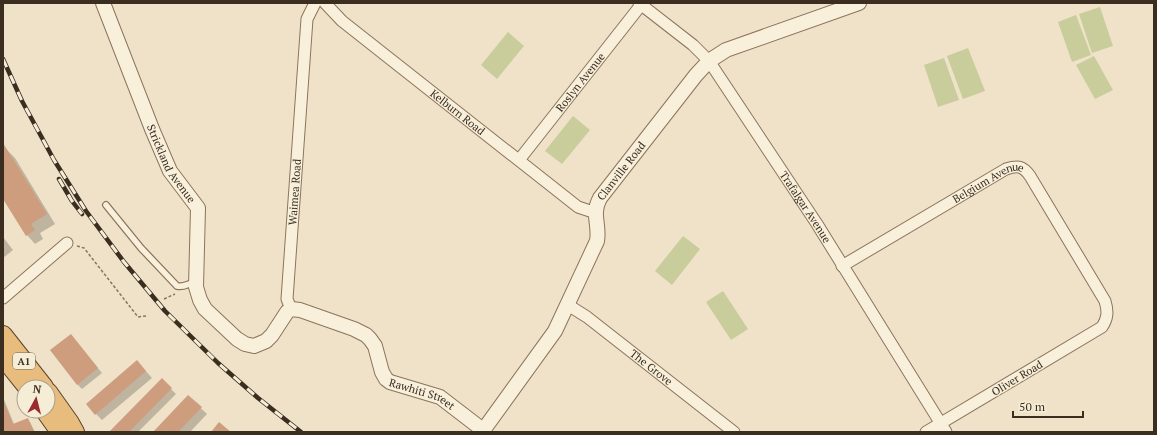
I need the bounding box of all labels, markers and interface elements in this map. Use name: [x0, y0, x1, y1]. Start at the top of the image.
street label: Roslyn Avenue: [553, 49, 608, 115]
street label: Kelburn Road: [427, 86, 488, 138]
street label: Strickland Avenue: [144, 122, 199, 206]
street label: Clanville Road: [594, 139, 648, 203]
street label: Waimea Road: [285, 158, 304, 226]
street label: Belgium Avenue: [950, 160, 1026, 206]
street label: Trafalgar Avenue: [777, 168, 834, 246]
street label: The Grove: [627, 346, 676, 388]
road number: A1: [13, 353, 35, 369]
street label: Oliver Road: [989, 357, 1045, 399]
street label: Rawhiti Street: [387, 375, 458, 413]
north arrow: [16, 379, 56, 419]
text: N: [32, 382, 43, 397]
scale bar: [1013, 393, 1083, 419]
text: 50 m: [1019, 399, 1046, 414]

